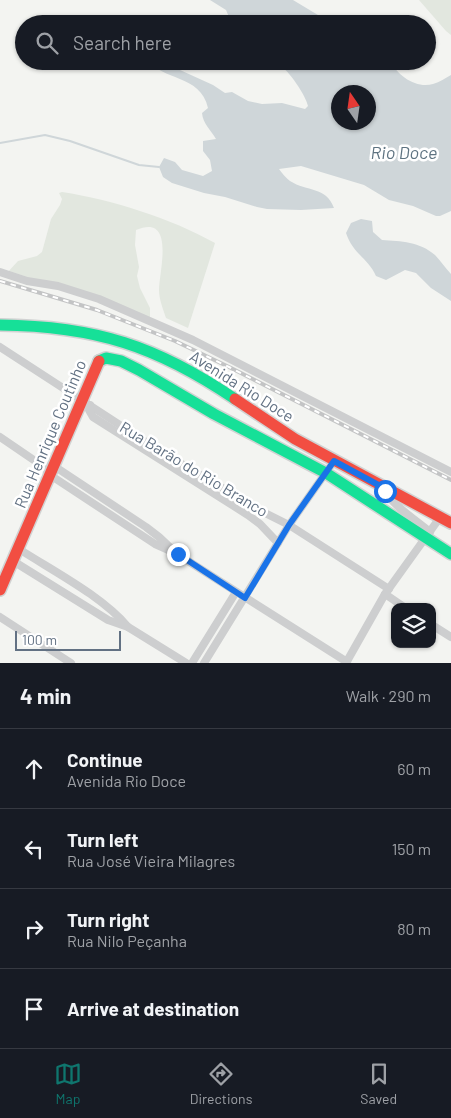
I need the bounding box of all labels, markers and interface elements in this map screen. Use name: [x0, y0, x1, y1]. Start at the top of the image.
search box: [15, 15, 436, 70]
icon: search: [33, 29, 61, 57]
text: Search here: [73, 31, 172, 54]
north arrow: [331, 85, 376, 130]
water label: Rio Doce: [371, 141, 437, 163]
street label: Avenida Rio Doce: [187, 346, 298, 425]
street label: Rua Henrique Coutinho: [10, 357, 89, 511]
street label: Rua Barão do Rio Branco: [117, 417, 272, 520]
route start: [374, 480, 397, 503]
route end: [167, 543, 190, 566]
map controls: [391, 603, 436, 648]
button: layers: [391, 603, 436, 648]
scale bar: [15, 628, 121, 651]
text: 100 m: [22, 631, 57, 648]
text: 4 min: [20, 683, 71, 708]
text: Walk · 290 m: [346, 686, 431, 705]
text: Continue: [67, 748, 143, 771]
icon: ahead: [20, 755, 48, 783]
text: 60 m: [397, 759, 431, 778]
text: Avenida Rio Doce: [67, 771, 186, 790]
text: Turn left: [67, 828, 138, 851]
icon: left: [20, 835, 48, 863]
text: 150 m: [392, 839, 431, 858]
text: Rua José Vieira Milagres: [67, 851, 235, 870]
text: Turn right: [67, 908, 149, 931]
icon: right: [20, 915, 48, 943]
text: 80 m: [397, 919, 431, 938]
text: Rua Nilo Peçanha: [67, 931, 187, 950]
icon: arrive: [20, 995, 48, 1023]
text: Arrive at destination: [67, 997, 239, 1020]
tab: Map: [54, 1060, 82, 1107]
tab: Directions: [190, 1060, 252, 1107]
tab: Saved: [360, 1060, 397, 1107]

